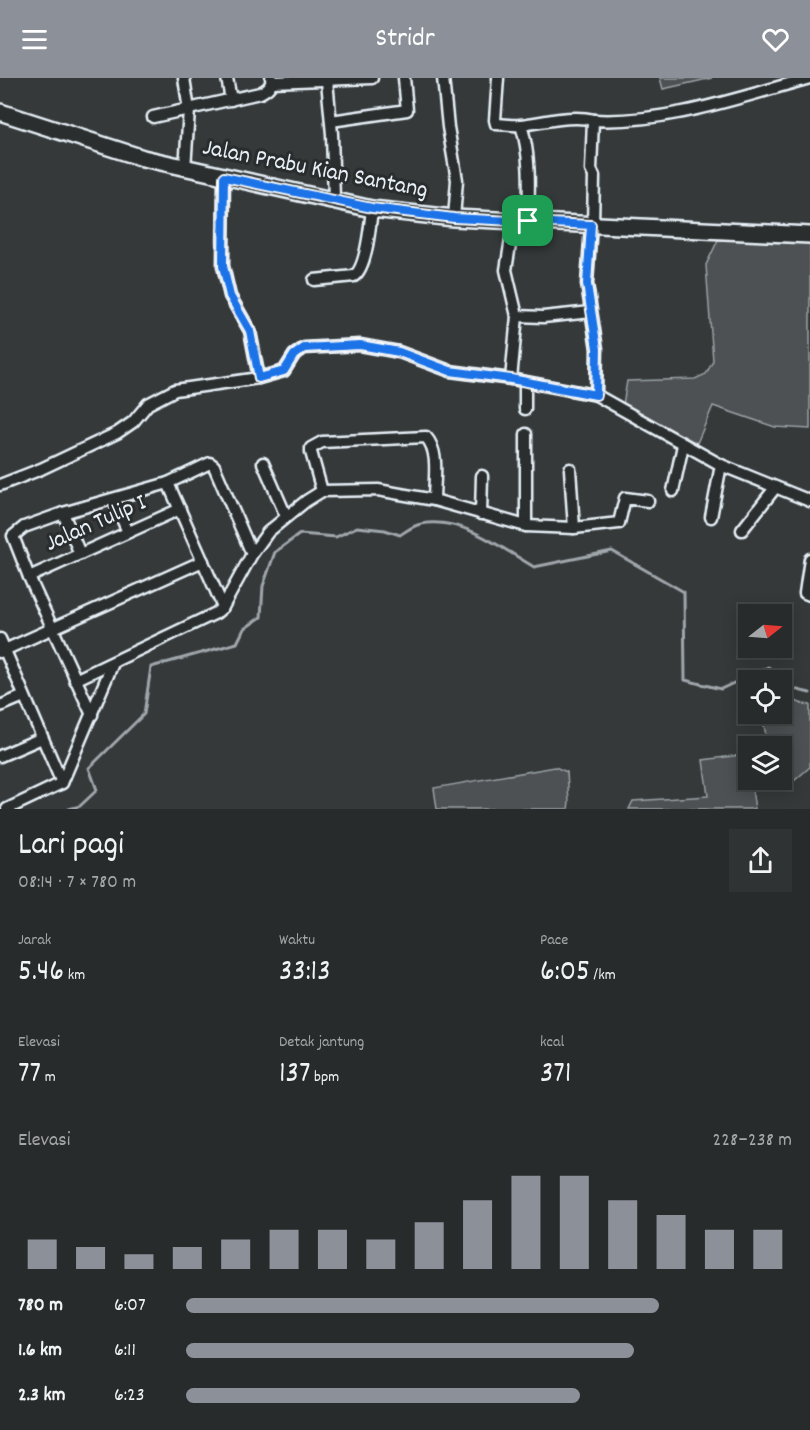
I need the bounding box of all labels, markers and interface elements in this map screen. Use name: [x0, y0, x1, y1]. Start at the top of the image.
text: Stridr: [375, 20, 435, 59]
icon: menu: [18, 23, 51, 56]
icon: heart: [759, 23, 792, 56]
street label: Jalan Prabu Kian Santang: [199, 131, 431, 209]
pin: [502, 195, 553, 246]
icon: arrive: [511, 204, 544, 237]
street label: Jalan Tulip I: [40, 486, 153, 561]
north arrow: [738, 604, 792, 658]
map controls: [738, 604, 792, 790]
button: locate: [738, 670, 792, 724]
button: layers: [738, 736, 792, 790]
text: Lari pagi: [18, 823, 124, 870]
button: share: [729, 829, 792, 892]
text: 08:14 · 7 × 780 m: [18, 869, 136, 897]
text: Jarak: [18, 929, 51, 952]
text: Waktu: [279, 929, 315, 952]
text: Pace: [540, 929, 568, 952]
text: 5.46: [18, 952, 64, 995]
text: 33:13: [279, 952, 331, 995]
text: 6:05: [540, 952, 590, 995]
text: km: [64, 964, 85, 987]
text: /km: [590, 964, 616, 987]
text: Elevasi: [18, 1031, 60, 1054]
text: Detak jantung: [279, 1031, 364, 1054]
text: kcal: [540, 1031, 564, 1054]
text: 77: [18, 1054, 41, 1097]
text: 137: [279, 1054, 310, 1097]
text: 371: [540, 1054, 571, 1097]
text: m: [41, 1066, 56, 1089]
text: bpm: [310, 1066, 339, 1089]
text: Elevasi: [18, 1127, 70, 1155]
text: 228–238 m: [713, 1127, 792, 1155]
text: 780 m: [18, 1292, 63, 1320]
text: 6:07: [114, 1292, 146, 1320]
text: 1.6 km: [18, 1337, 62, 1365]
text: 6:11: [114, 1337, 136, 1365]
text: 2.3 km: [18, 1382, 65, 1410]
text: 6:23: [114, 1382, 145, 1410]

